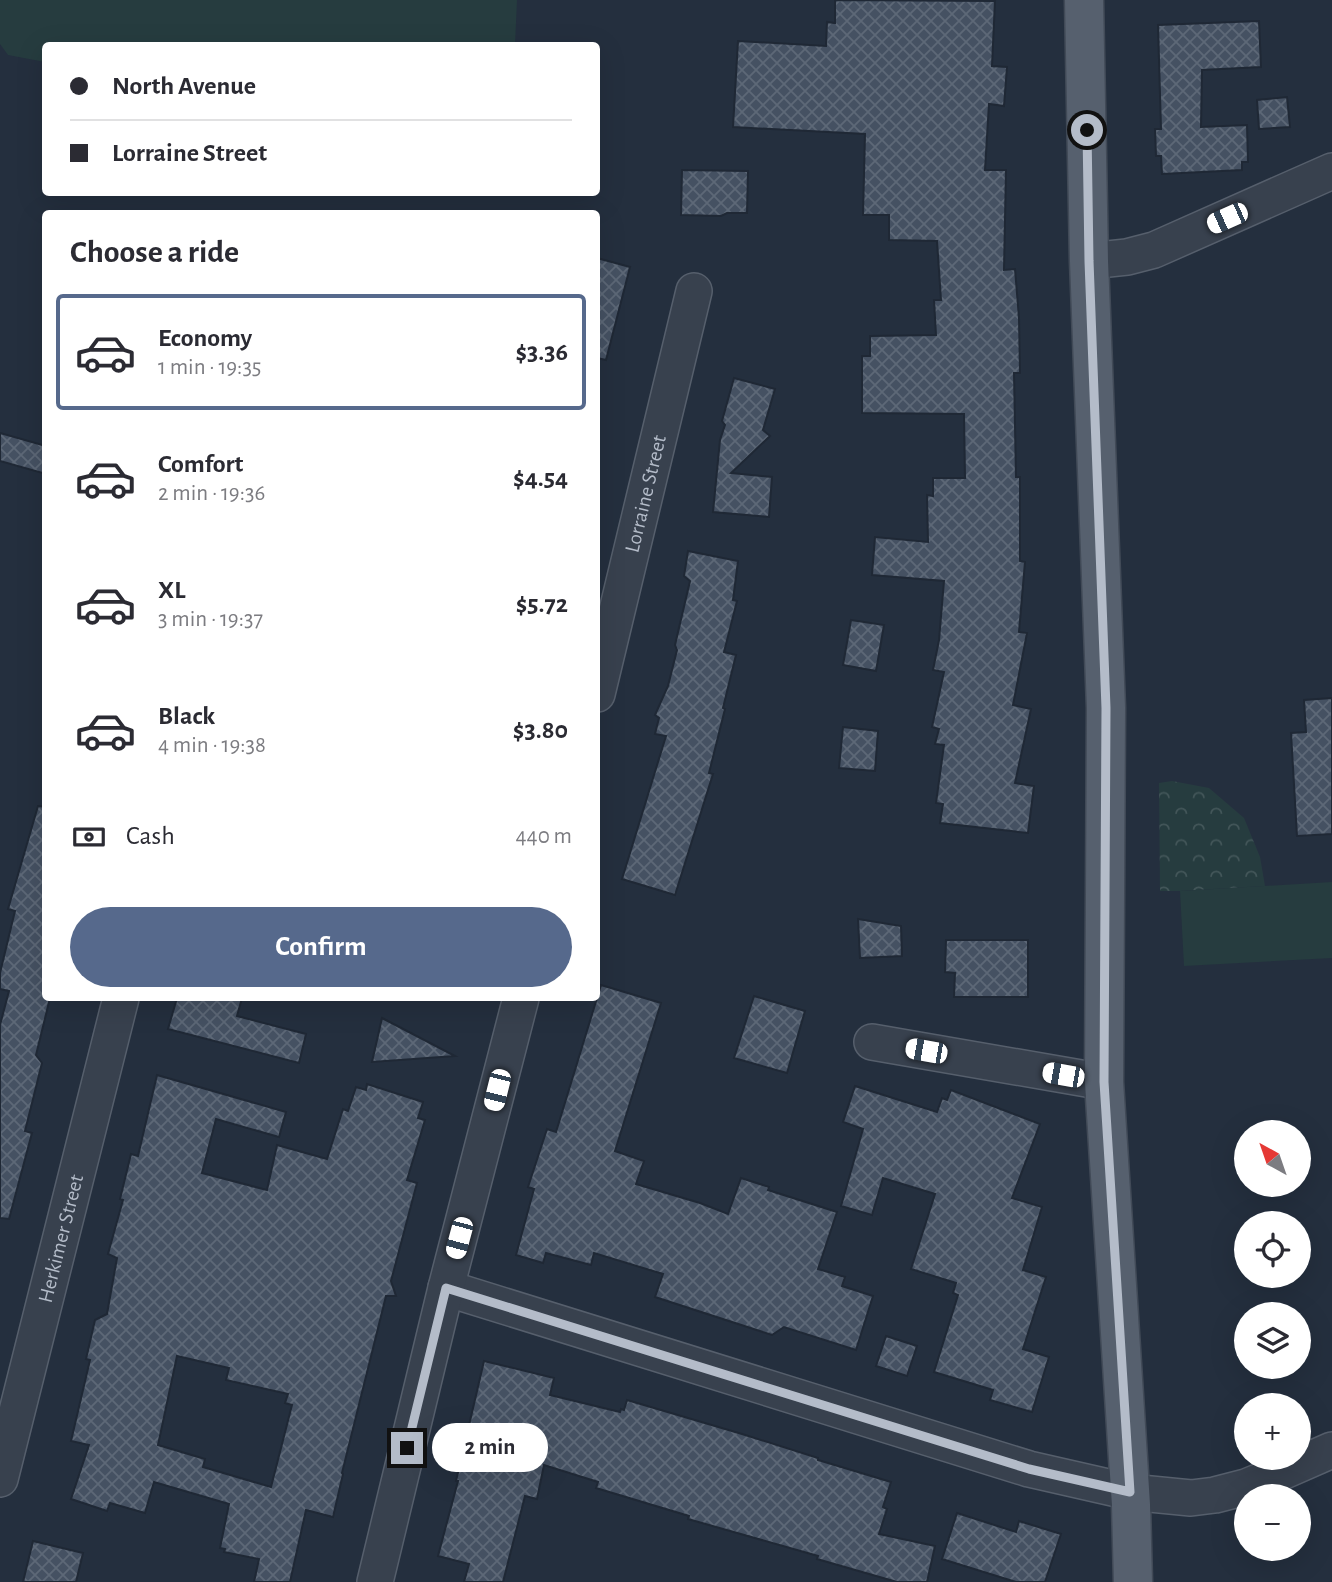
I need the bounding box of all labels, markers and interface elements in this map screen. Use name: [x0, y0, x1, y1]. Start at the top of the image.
text: North Avenue: [112, 73, 256, 99]
route start: [1071, 114, 1103, 146]
text: Lorraine Street: [112, 140, 267, 166]
car: [1204, 200, 1251, 236]
text: Choose a ride: [70, 236, 239, 268]
icon: car: [74, 321, 137, 384]
text: Economy: [158, 325, 252, 351]
text: $3.36: [515, 339, 568, 365]
text: 1 min · 19:35: [158, 356, 261, 379]
street label: Lorraine Street: [621, 433, 670, 555]
icon: car: [74, 447, 137, 510]
text: Comfort: [158, 451, 243, 477]
text: $4.54: [513, 465, 568, 491]
text: 2 min · 19:36: [158, 482, 265, 505]
icon: car: [74, 573, 137, 636]
text: XL: [158, 577, 185, 603]
text: $5.72: [516, 591, 568, 617]
text: 3 min · 19:37: [158, 608, 263, 631]
icon: car: [74, 699, 137, 762]
text: Black: [158, 703, 215, 729]
text: $3.80: [513, 717, 568, 743]
text: 4 min · 19:38: [158, 734, 266, 757]
icon: cash: [70, 818, 108, 856]
text: Cash: [126, 823, 175, 849]
text: 440 m: [516, 825, 572, 848]
button: Confirm: [70, 907, 572, 987]
car: [904, 1037, 949, 1065]
car: [1041, 1061, 1086, 1089]
car: [482, 1067, 513, 1113]
north arrow: [1234, 1120, 1311, 1197]
map controls: [1234, 1120, 1311, 1561]
street label: Herkimer Street: [35, 1172, 87, 1305]
button: locate: [1234, 1211, 1311, 1288]
car: [444, 1215, 475, 1261]
button: layers: [1234, 1302, 1311, 1379]
button: +: [1234, 1393, 1311, 1470]
callout: 2 min: [432, 1424, 547, 1472]
route end: [391, 1432, 423, 1464]
text: 2 min: [464, 1436, 516, 1459]
button: −: [1234, 1484, 1311, 1561]

